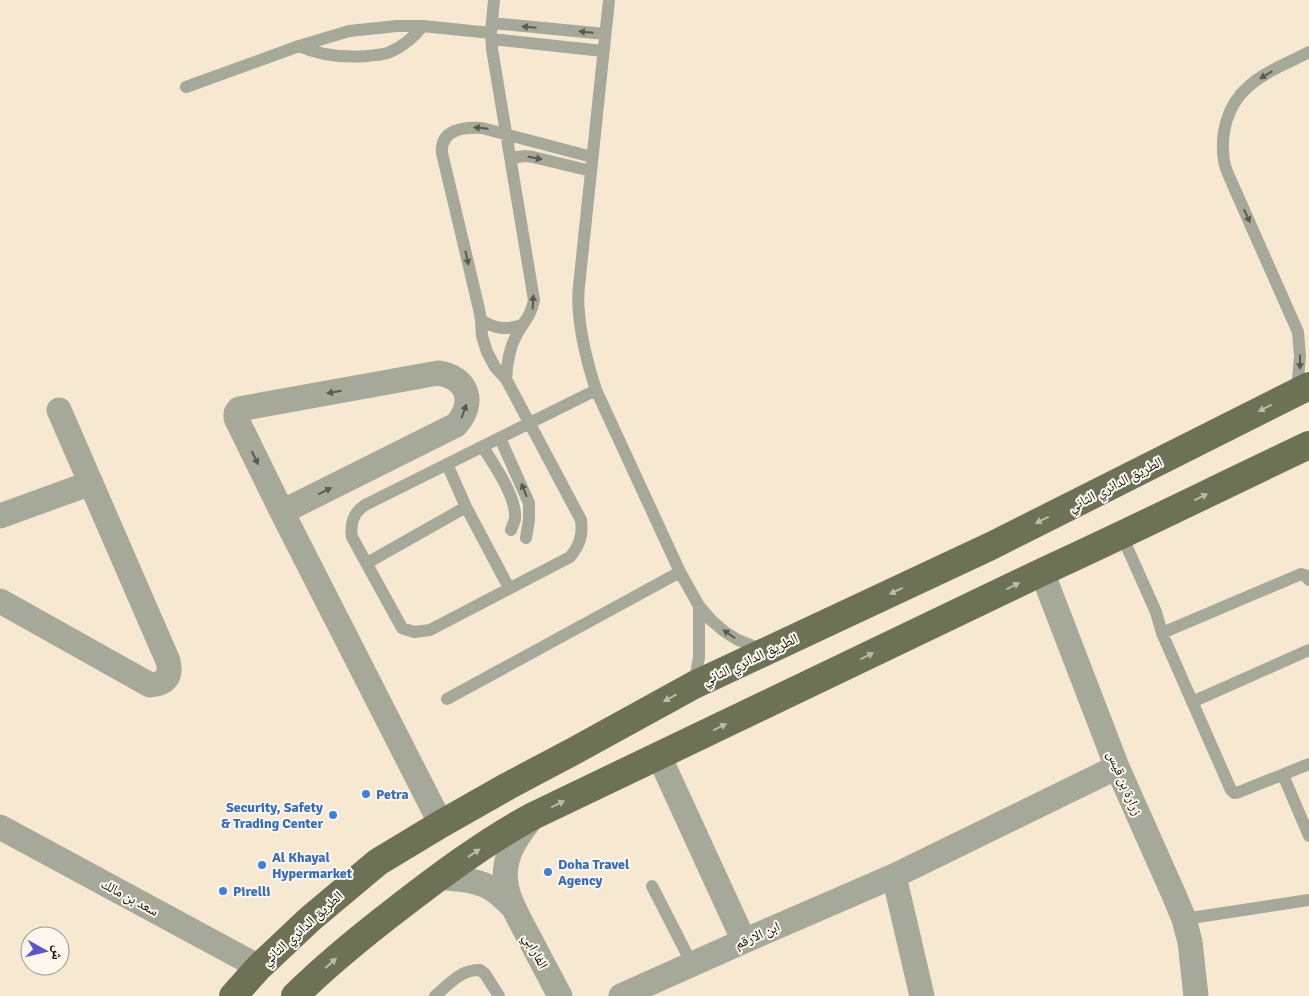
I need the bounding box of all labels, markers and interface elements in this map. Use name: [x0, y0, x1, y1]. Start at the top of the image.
one-way arrow: [521, 22, 537, 30]
one-way arrow: [577, 28, 593, 36]
one-way arrow: [1258, 71, 1273, 79]
one-way arrow: [472, 124, 488, 132]
one-way arrow: [528, 154, 544, 162]
one-way arrow: [1243, 209, 1251, 223]
one-way arrow: [463, 250, 471, 265]
one-way arrow: [529, 294, 537, 310]
one-way arrow: [1296, 355, 1304, 371]
one-way arrow: [326, 388, 341, 396]
one-way arrow: [460, 403, 468, 418]
one-way arrow: [1258, 404, 1273, 412]
one-way arrow: [251, 451, 259, 465]
street label: الطريق الدائري الثاني: [1065, 453, 1166, 518]
one-way arrow: [519, 483, 527, 497]
one-way arrow: [318, 487, 333, 495]
one-way arrow: [1194, 492, 1208, 500]
one-way arrow: [1035, 516, 1049, 524]
one-way arrow: [1006, 582, 1020, 590]
one-way arrow: [889, 587, 903, 595]
one-way arrow: [722, 629, 736, 639]
street label: الطريق الدائري الثاني: [700, 630, 802, 691]
one-way arrow: [859, 652, 874, 660]
one-way arrow: [663, 694, 677, 703]
one-way arrow: [713, 722, 727, 730]
street label: زرارة بن قيس: [1103, 748, 1146, 818]
place label: Petra: [376, 786, 409, 803]
marker: Petra: [360, 788, 372, 800]
place label: Security, Safety & Trading Center: [221, 799, 323, 832]
one-way arrow: [551, 800, 565, 808]
marker: Security, Safety & Trading Center: [327, 809, 339, 821]
place label: Al Khayal Hypermarket: [272, 849, 353, 882]
one-way arrow: [467, 849, 480, 858]
place label: Doha Travel Agency: [558, 856, 630, 889]
marker: Al Khayal Hypermarket: [256, 859, 268, 871]
marker: Doha Travel Agency: [542, 866, 554, 878]
street label: سعد بن مالك: [98, 875, 162, 920]
place label: Pirelli: [233, 883, 270, 900]
marker: Pirelli: [217, 885, 229, 897]
street label: الطريق الدائري الثاني: [258, 887, 348, 971]
street label: ابن الارقم: [732, 918, 783, 954]
north arrow: [20, 926, 70, 976]
street label: الفارابي: [517, 931, 552, 973]
text: ش: [48, 944, 67, 961]
one-way arrow: [325, 957, 337, 969]

